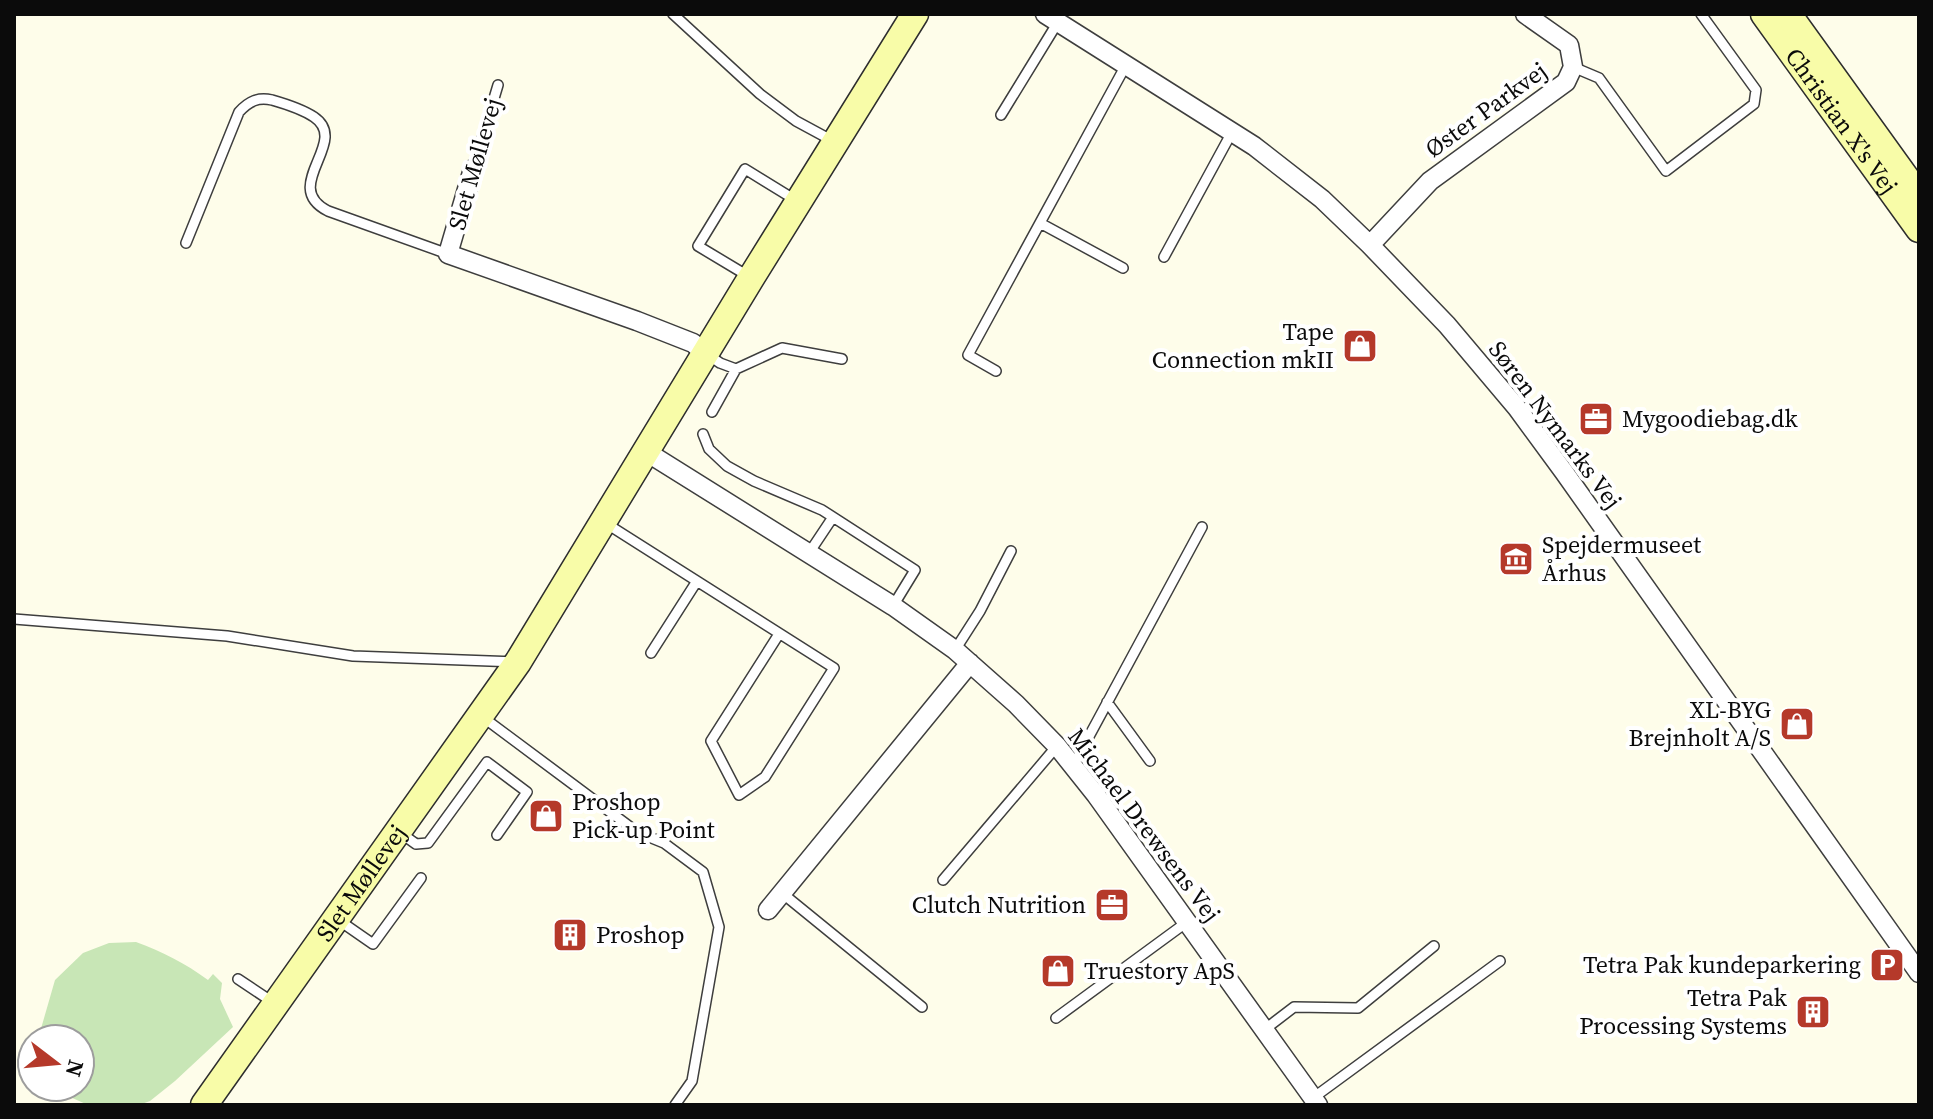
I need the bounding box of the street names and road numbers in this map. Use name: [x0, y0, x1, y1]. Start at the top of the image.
street label: Christian X's Vej: [1778, 41, 1905, 200]
street label: Øster Parkvej: [1418, 54, 1553, 165]
street label: Slet Møllevej: [440, 94, 509, 234]
street label: Søren Nymarks Vej: [1481, 334, 1629, 515]
street label: Michael Drewsens Vej: [1061, 721, 1228, 928]
street label: Slet Møllevej: [308, 818, 414, 948]

